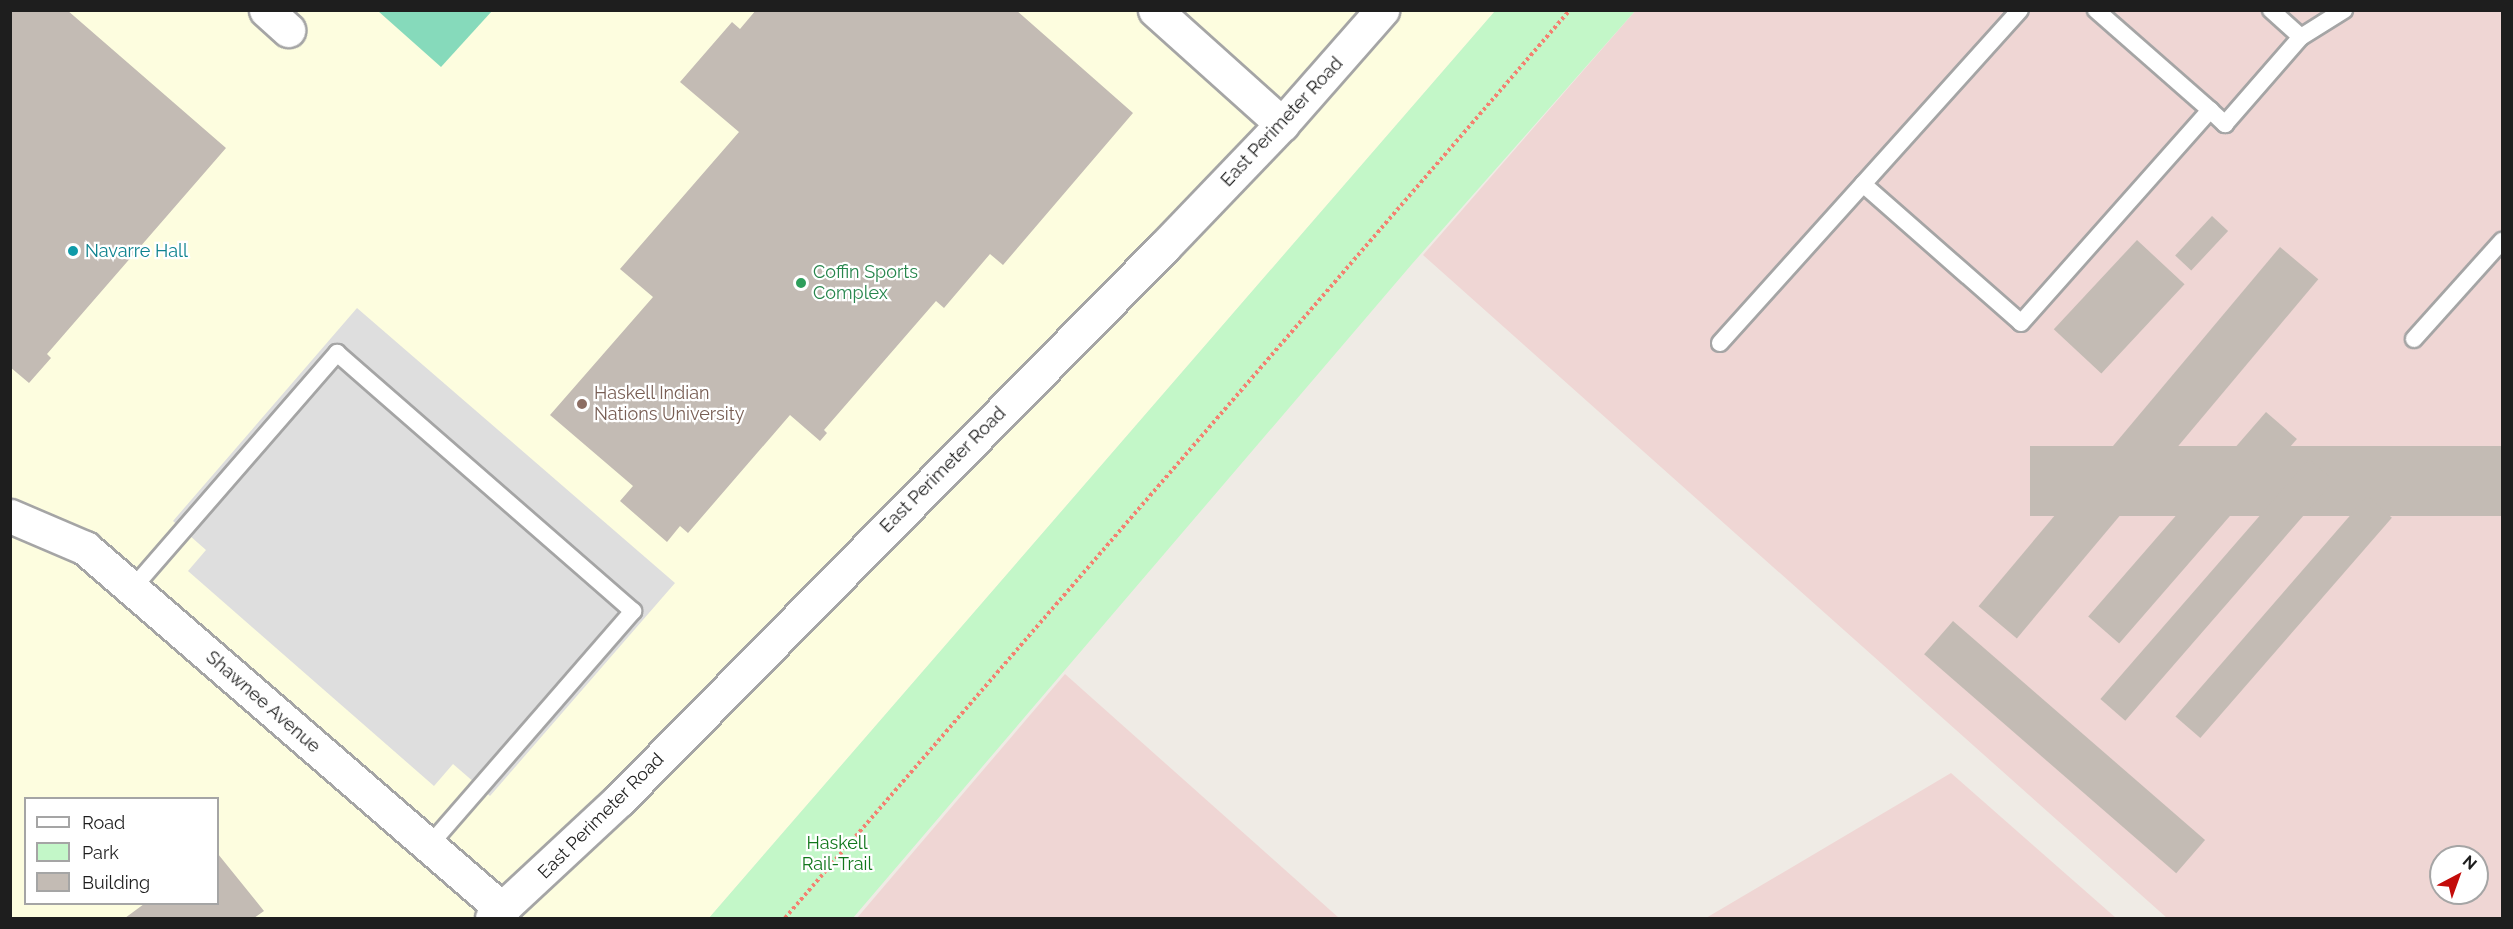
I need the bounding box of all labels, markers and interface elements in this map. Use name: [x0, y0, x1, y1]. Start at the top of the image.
street label: East Perimeter Road: [1216, 53, 1348, 191]
place label: Navarre Hall: [85, 240, 188, 262]
marker: Navarre Hall: [66, 244, 80, 258]
place label: Coffin Sports Complex: [813, 262, 918, 304]
marker: Coffin Sports Complex: [794, 276, 808, 290]
place label: Haskell Indian Nations University: [594, 383, 744, 426]
marker: Haskell Indian Nations University: [575, 397, 589, 411]
street label: East Perimeter Road: [875, 402, 1011, 538]
street label: Shawnee Avenue: [201, 646, 325, 758]
street label: East Perimeter Road: [533, 748, 669, 884]
legend: [24, 797, 219, 905]
text: Road: [82, 812, 125, 833]
park label: Haskell Rail-Trail: [802, 833, 872, 876]
text: Park: [82, 842, 119, 863]
north arrow: [2429, 845, 2489, 905]
text: N: [2459, 851, 2481, 874]
text: Building: [82, 872, 150, 893]

